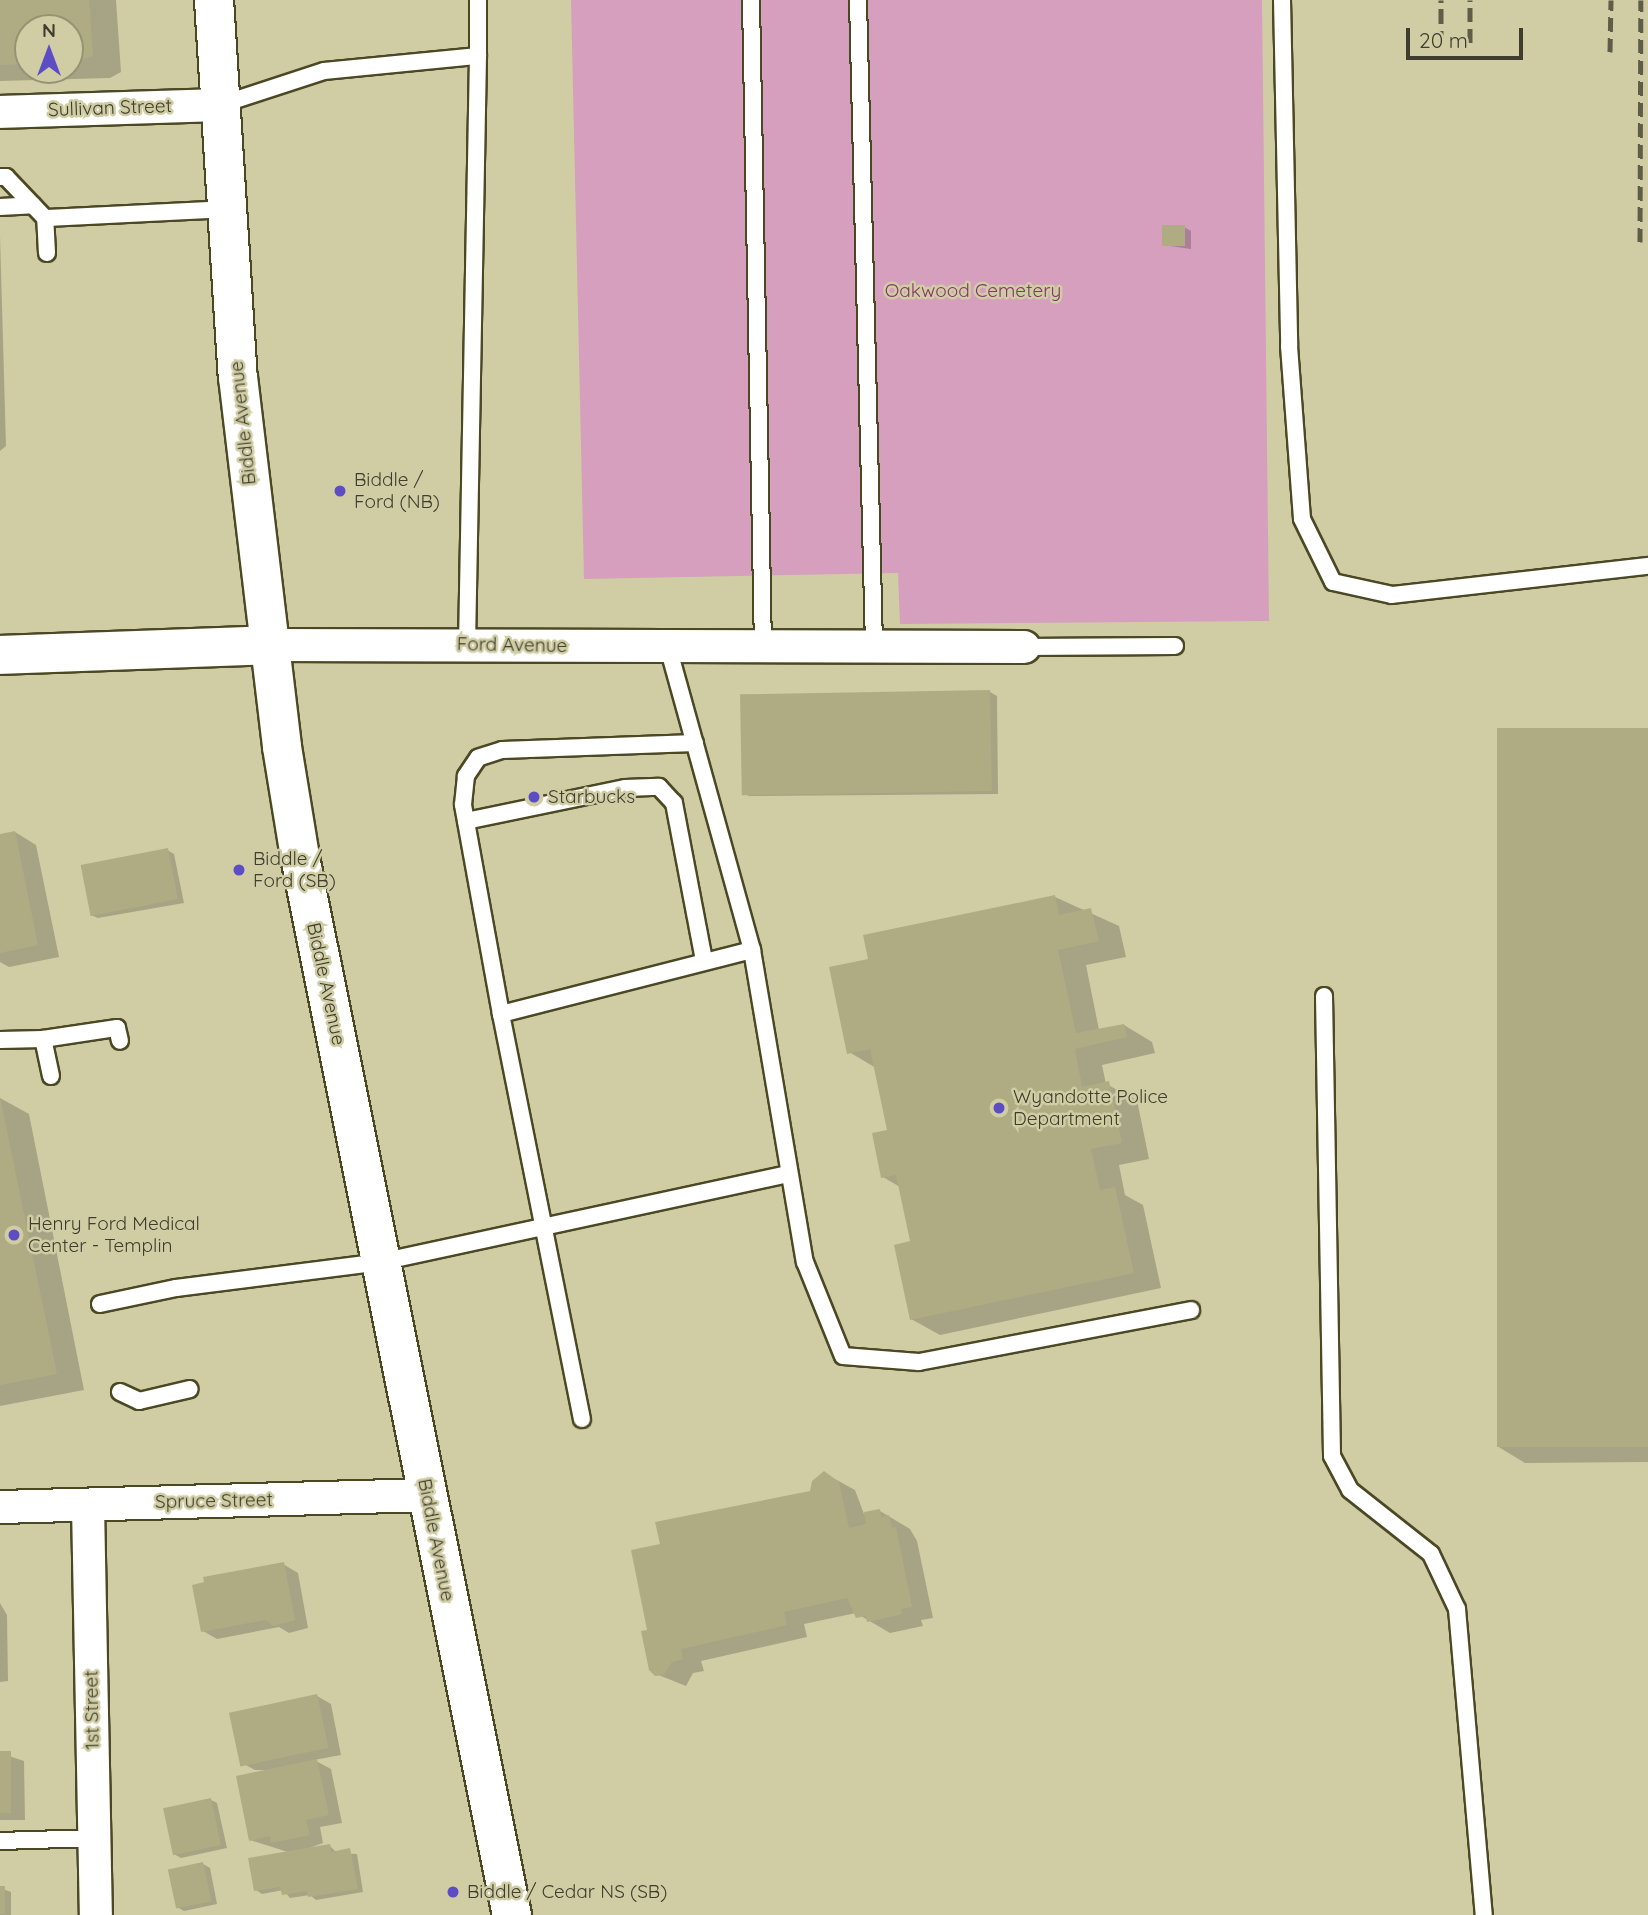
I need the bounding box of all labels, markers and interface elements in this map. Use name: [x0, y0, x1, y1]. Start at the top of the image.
north arrow: [14, 14, 84, 84]
scale bar: [1410, 14, 1527, 58]
text: N: [42, 18, 56, 42]
text: 20 m: [1419, 27, 1468, 53]
street label: Sullivan Street: [48, 94, 172, 122]
park label: Oakwood Cemetery: [885, 280, 1061, 302]
street label: Biddle Avenue: [225, 360, 261, 486]
place label: Biddle / Ford (NB): [354, 469, 440, 513]
marker: Biddle / Ford (NB): [332, 483, 348, 499]
street label: Ford Avenue: [457, 633, 567, 657]
place label: Starbucks: [548, 786, 635, 808]
marker: Starbucks: [526, 789, 542, 805]
place label: Biddle / Ford (SB): [253, 848, 336, 892]
marker: Biddle / Ford (SB): [231, 862, 247, 878]
street label: Biddle Avenue: [302, 921, 350, 1047]
place label: Wyandotte Police Department: [1013, 1086, 1168, 1130]
marker: Wyandotte Police Department: [991, 1100, 1007, 1116]
place label: Henry Ford Medical Center - Templin: [28, 1213, 200, 1257]
marker: Henry Ford Medical Center - Templin: [6, 1227, 22, 1243]
street label: Biddle Avenue: [413, 1477, 459, 1603]
street label: Spruce Street: [155, 1489, 273, 1513]
street label: 1st Street: [80, 1670, 104, 1750]
place label: Biddle / Cedar NS (SB): [467, 1881, 667, 1903]
marker: Biddle / Cedar NS (SB): [445, 1884, 461, 1900]

